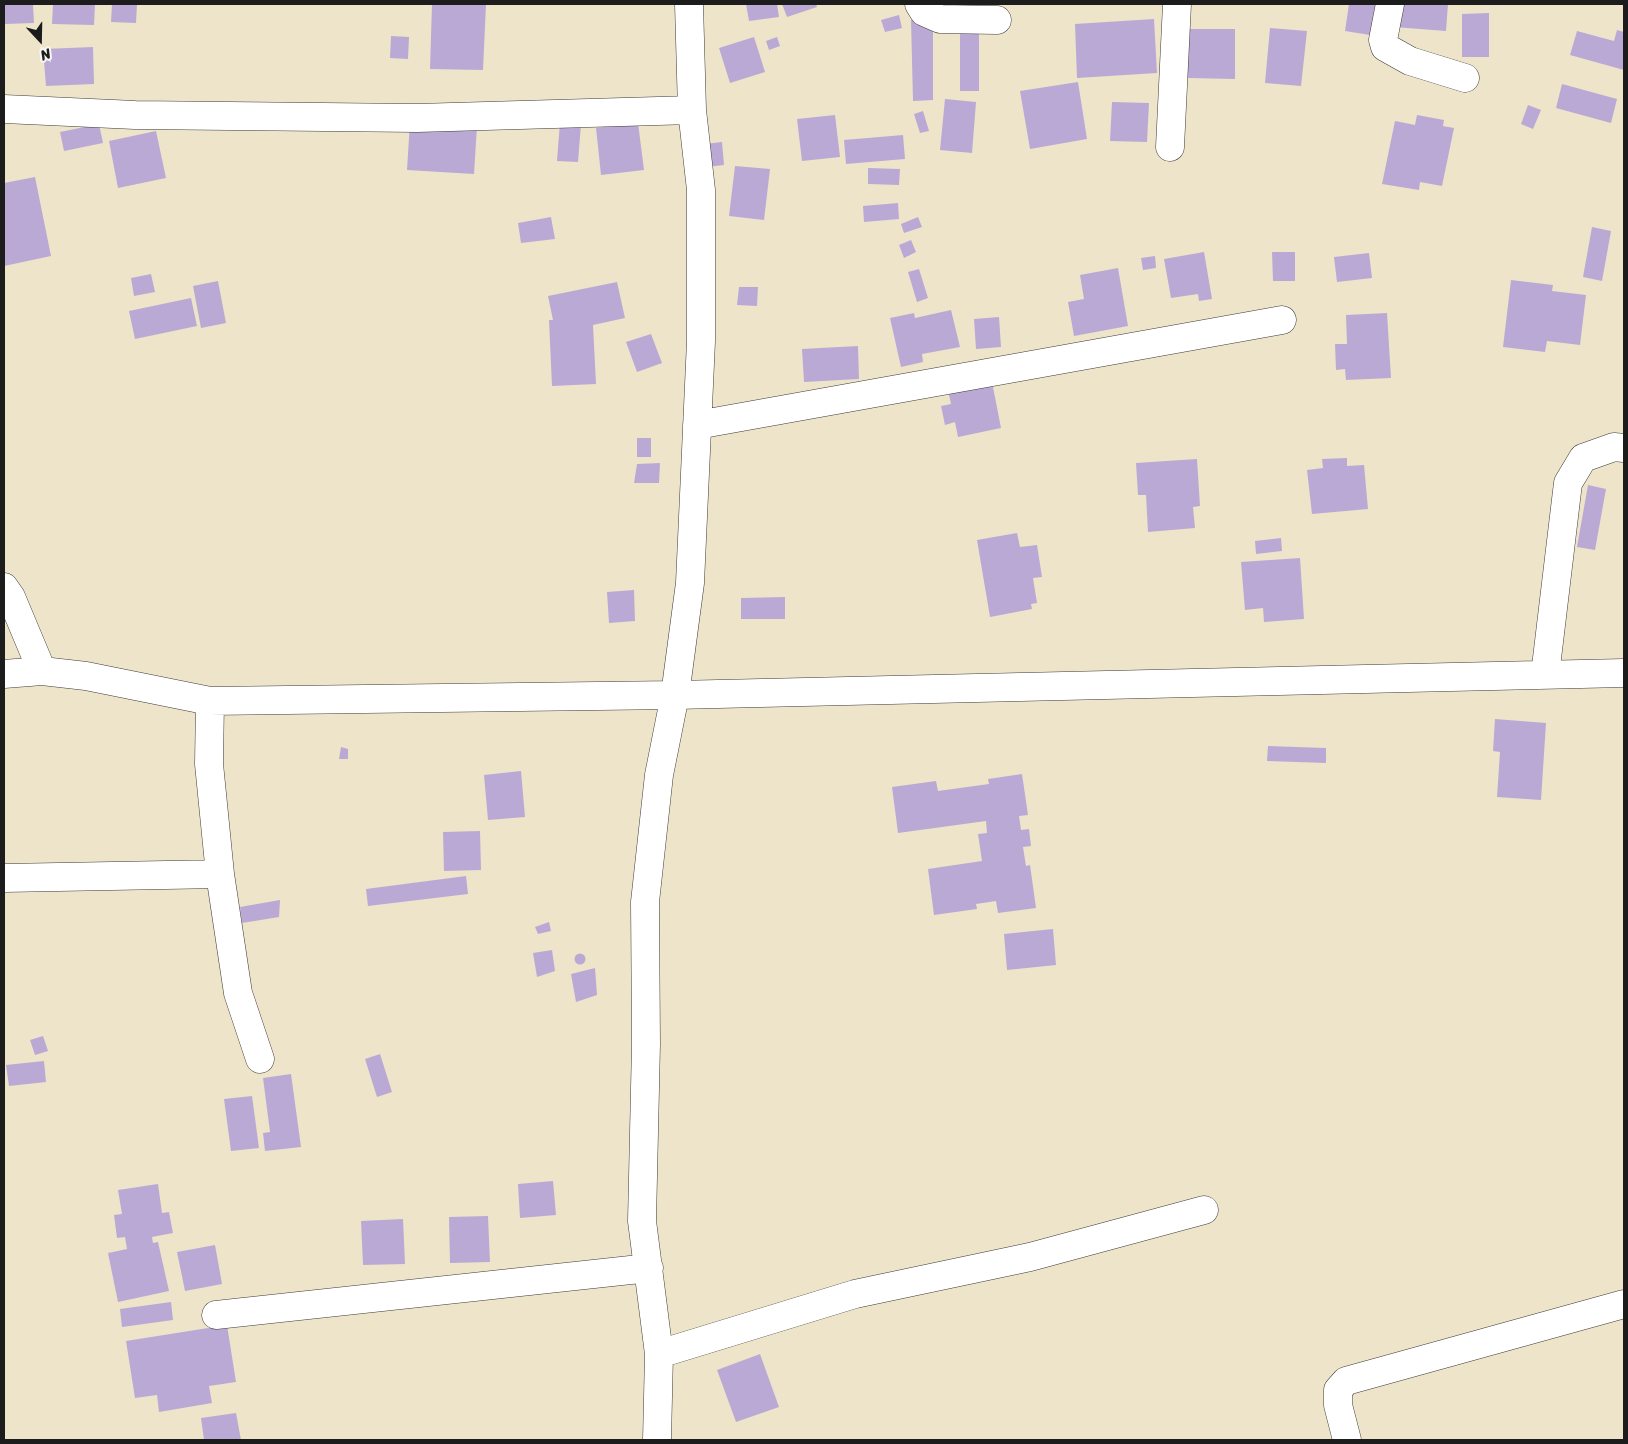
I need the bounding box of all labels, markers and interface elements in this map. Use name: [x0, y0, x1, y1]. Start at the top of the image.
north arrow: [15, 15, 65, 65]
text: N: [37, 41, 55, 68]

